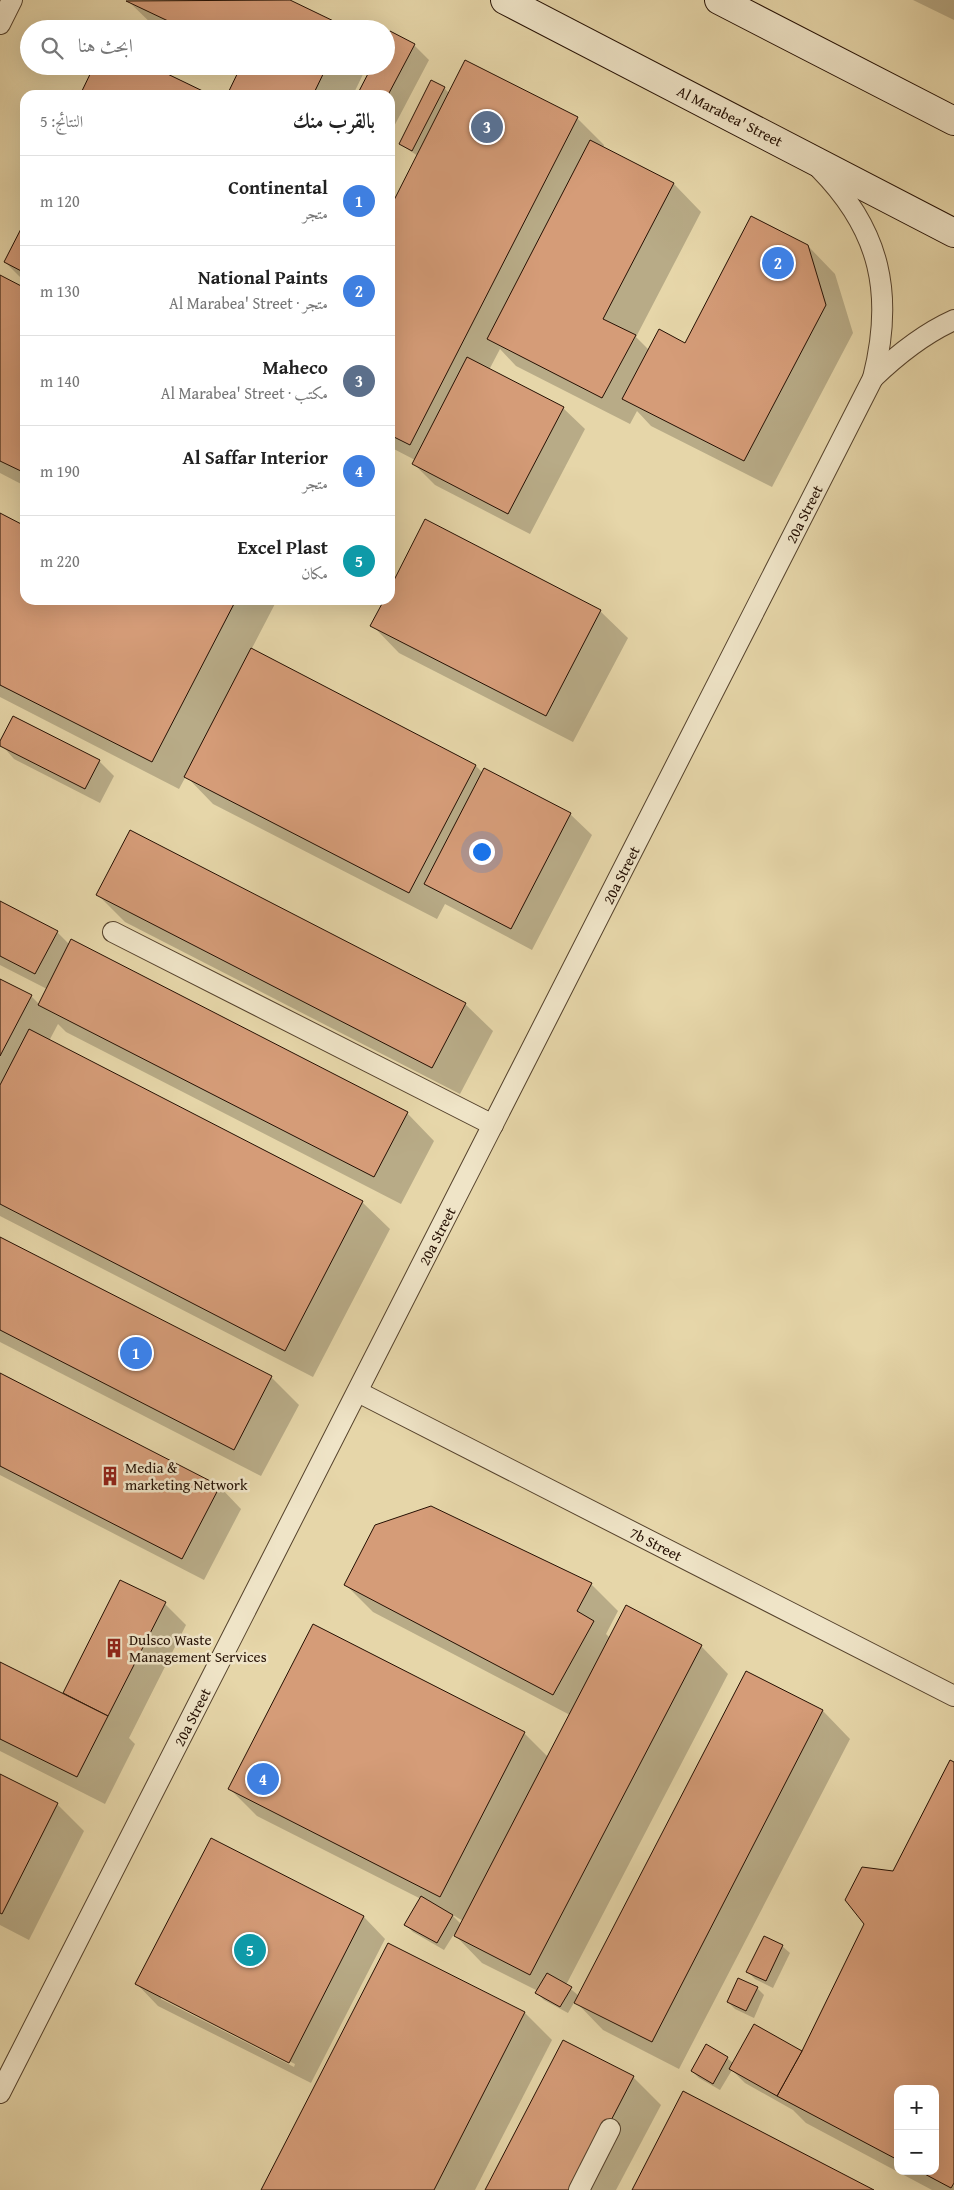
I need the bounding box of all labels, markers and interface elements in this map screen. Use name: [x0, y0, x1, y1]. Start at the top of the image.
search box: [20, 20, 395, 75]
text: ابحث هنا: [78, 31, 133, 59]
icon: search: [38, 34, 66, 62]
street label: Al Marabea' Street: [673, 80, 787, 152]
text: بالقرب منك: [293, 105, 375, 136]
pin: 3: [471, 108, 503, 146]
text: النتائج: 5: [40, 109, 83, 133]
text: Continental: [228, 173, 328, 201]
text: 120 m: [40, 189, 80, 213]
text: 1: [355, 189, 363, 213]
text: متجر: [303, 201, 328, 225]
pin: 2: [762, 244, 794, 282]
text: National Paints: [198, 263, 328, 291]
text: 130 m: [40, 279, 80, 303]
text: 2: [355, 279, 363, 303]
text: متجر · Al Marabea' Street: [169, 291, 328, 315]
text: Maheco: [262, 353, 328, 381]
text: 140 m: [40, 369, 80, 393]
text: 3: [355, 369, 363, 393]
text: مكتب · Al Marabea' Street: [161, 381, 328, 405]
text: Al Saffar Interior: [183, 443, 328, 471]
text: 190 m: [40, 459, 80, 483]
text: 4: [355, 459, 363, 483]
text: متجر: [303, 471, 328, 495]
street label: 20a Street: [780, 481, 828, 547]
text: Excel Plast: [238, 533, 328, 561]
text: 220 m: [40, 549, 80, 573]
text: 5: [355, 549, 363, 573]
text: مكان: [301, 561, 328, 585]
your location: [469, 839, 495, 865]
street label: 20a Street: [597, 842, 645, 908]
street label: 20a Street: [413, 1203, 461, 1269]
pin: 1: [120, 1334, 152, 1372]
place label: Media & marketing Network: [125, 1457, 248, 1495]
building icon: Media & marketing Network: [99, 1465, 121, 1487]
street label: 7b Street: [626, 1522, 686, 1566]
place label: Dulsco Waste Management Services: [129, 1629, 267, 1667]
building icon: Dulsco Waste Management Services: [103, 1637, 125, 1659]
street label: 20a Street: [168, 1684, 216, 1750]
pin: 4: [247, 1760, 279, 1798]
pin: 5: [234, 1931, 266, 1969]
map controls: [894, 2085, 939, 2175]
button: +: [894, 2085, 939, 2130]
button: −: [894, 2130, 939, 2175]

